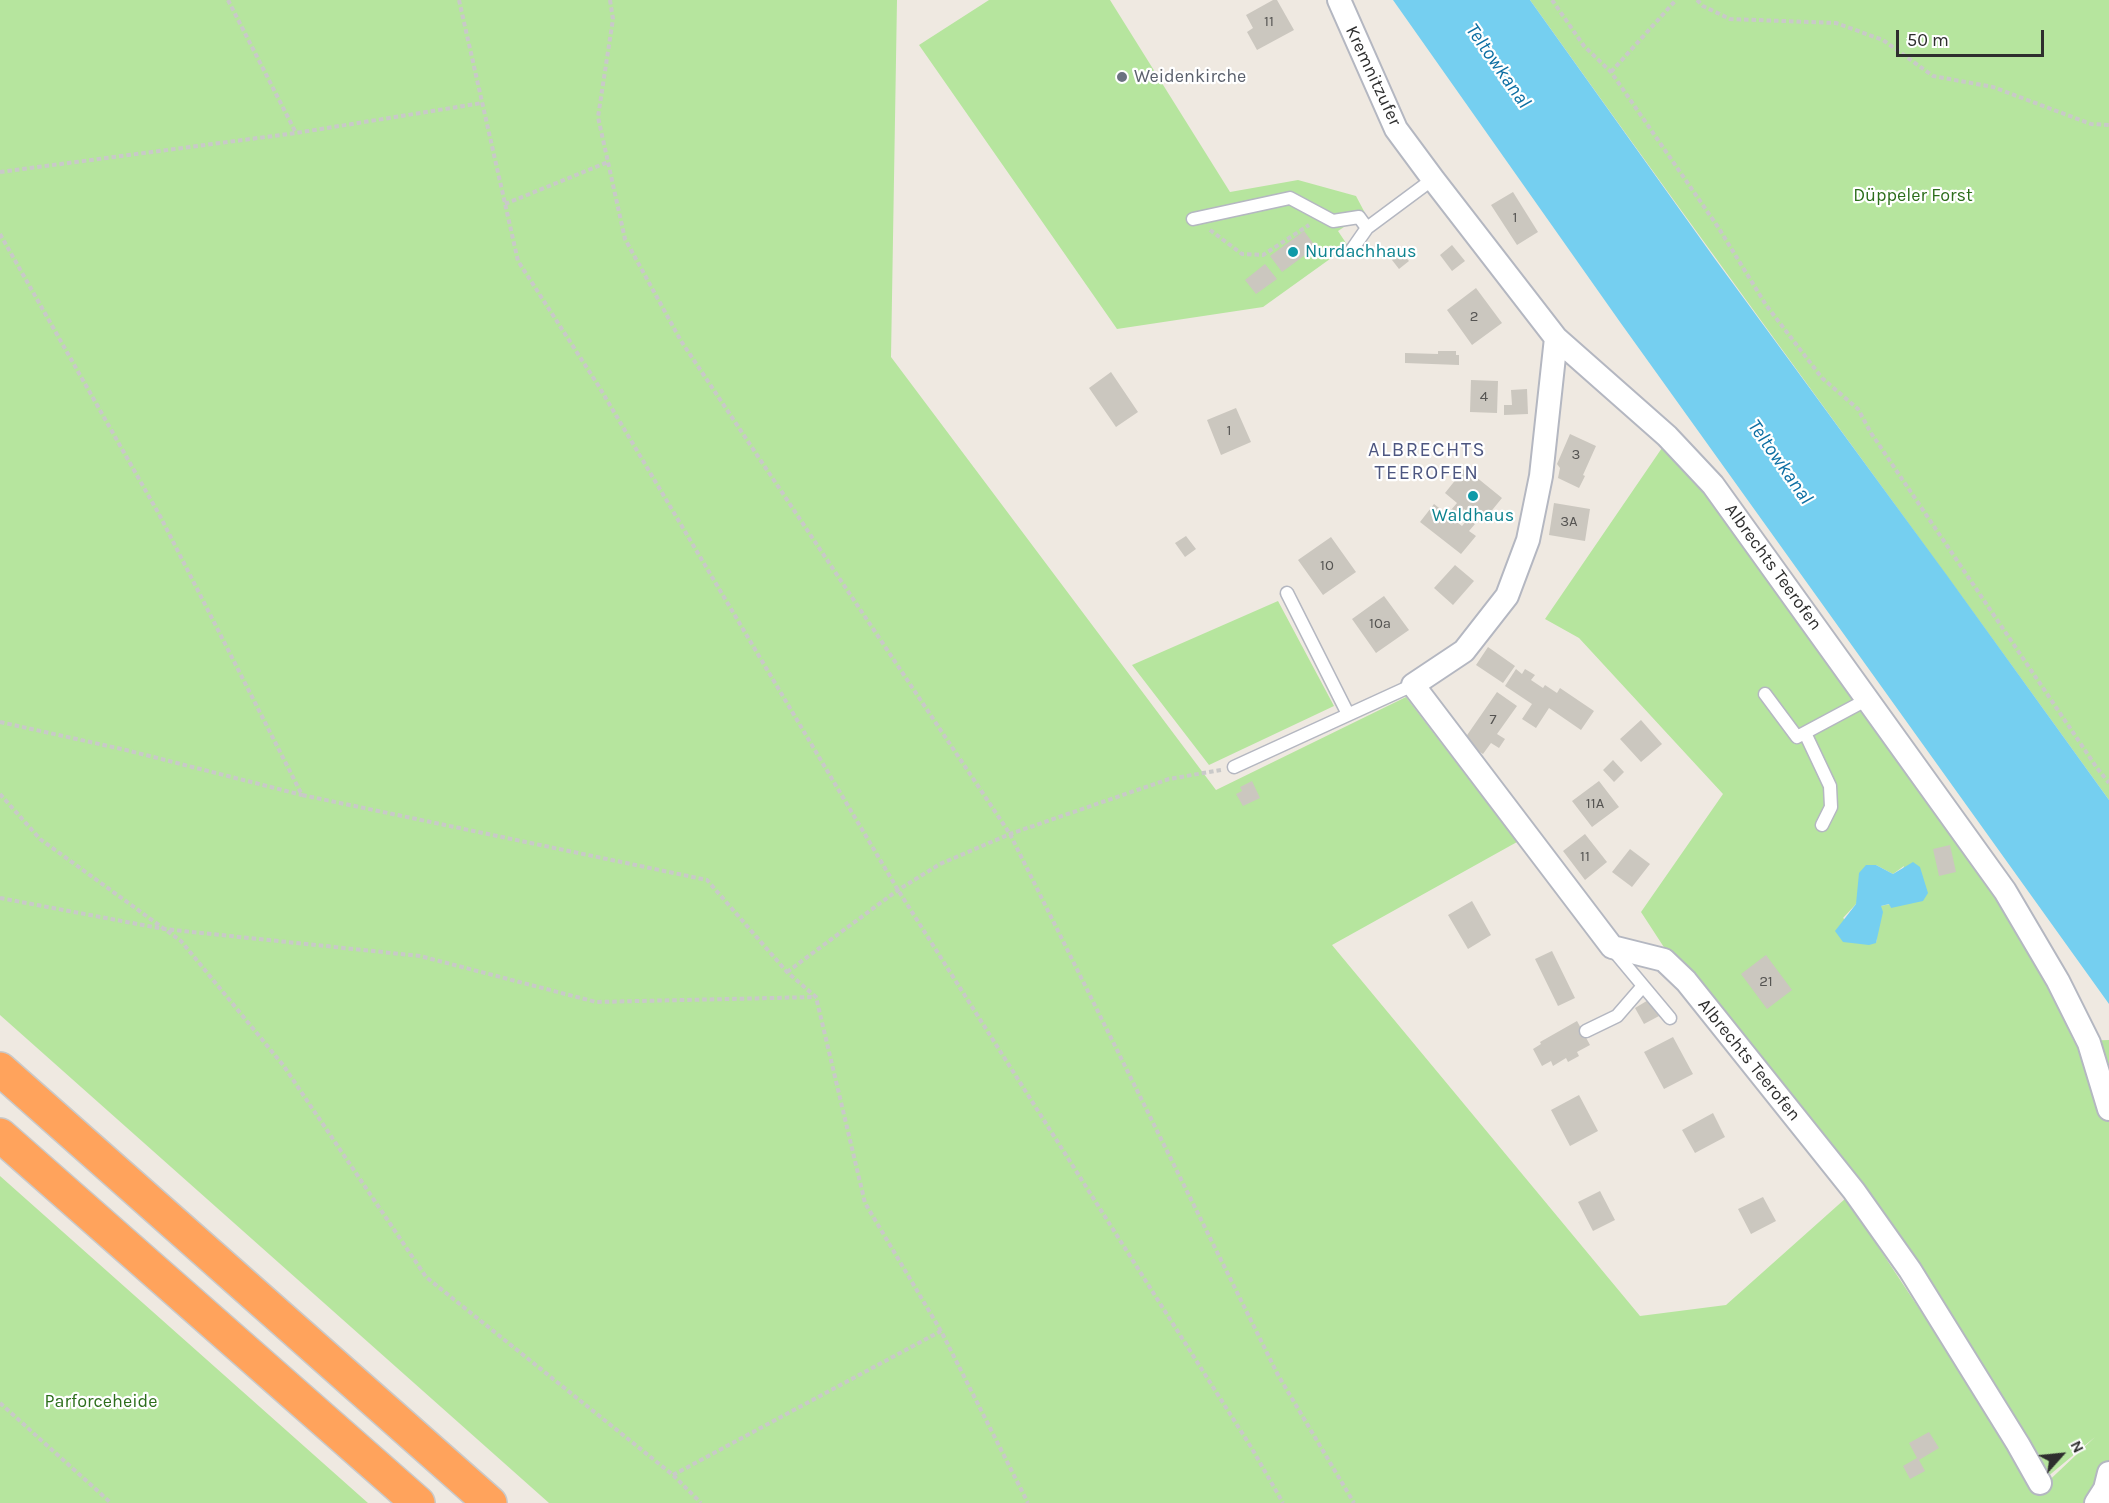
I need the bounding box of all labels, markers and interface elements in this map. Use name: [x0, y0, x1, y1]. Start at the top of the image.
house number: 11: [1264, 13, 1274, 31]
scale bar: [1899, 18, 2048, 56]
water label: Teltowkanal: [1460, 19, 1536, 113]
street label: Kremnitzufer: [1340, 23, 1406, 129]
text: 50 m: [1907, 29, 1949, 51]
place label: Weidenkirche: [1134, 66, 1246, 88]
marker: Weidenkirche: [1115, 70, 1129, 84]
park label: Düppeler Forst: [1853, 185, 1973, 207]
house number: 1: [1513, 209, 1517, 227]
place label: Nurdachhaus: [1305, 241, 1417, 263]
marker: Nurdachhaus: [1286, 245, 1300, 259]
house number: 2: [1470, 308, 1478, 326]
house number: 4: [1480, 388, 1488, 406]
water label: Teltowkanal: [1742, 415, 1818, 509]
house number: 1: [1227, 422, 1231, 440]
district label: ALBRECHTS TEEROFEN: [1368, 438, 1486, 485]
house number: 3: [1572, 446, 1580, 464]
marker: Waldhaus: [1466, 489, 1480, 503]
street label: Albrechts Teerofen: [1720, 499, 1826, 635]
place label: Waldhaus: [1432, 505, 1514, 527]
house number: 3A: [1560, 513, 1578, 531]
house number: 10: [1320, 557, 1334, 575]
house number: 10a: [1369, 615, 1391, 633]
house number: 7: [1489, 711, 1497, 729]
house number: 11A: [1586, 795, 1604, 813]
house number: 11: [1580, 848, 1590, 866]
house number: 21: [1759, 973, 1773, 991]
street label: Albrechts Teerofen: [1693, 994, 1805, 1126]
park label: Parforceheide: [45, 1391, 157, 1413]
north arrow: [2031, 1425, 2091, 1485]
text: N: [2066, 1437, 2089, 1456]

